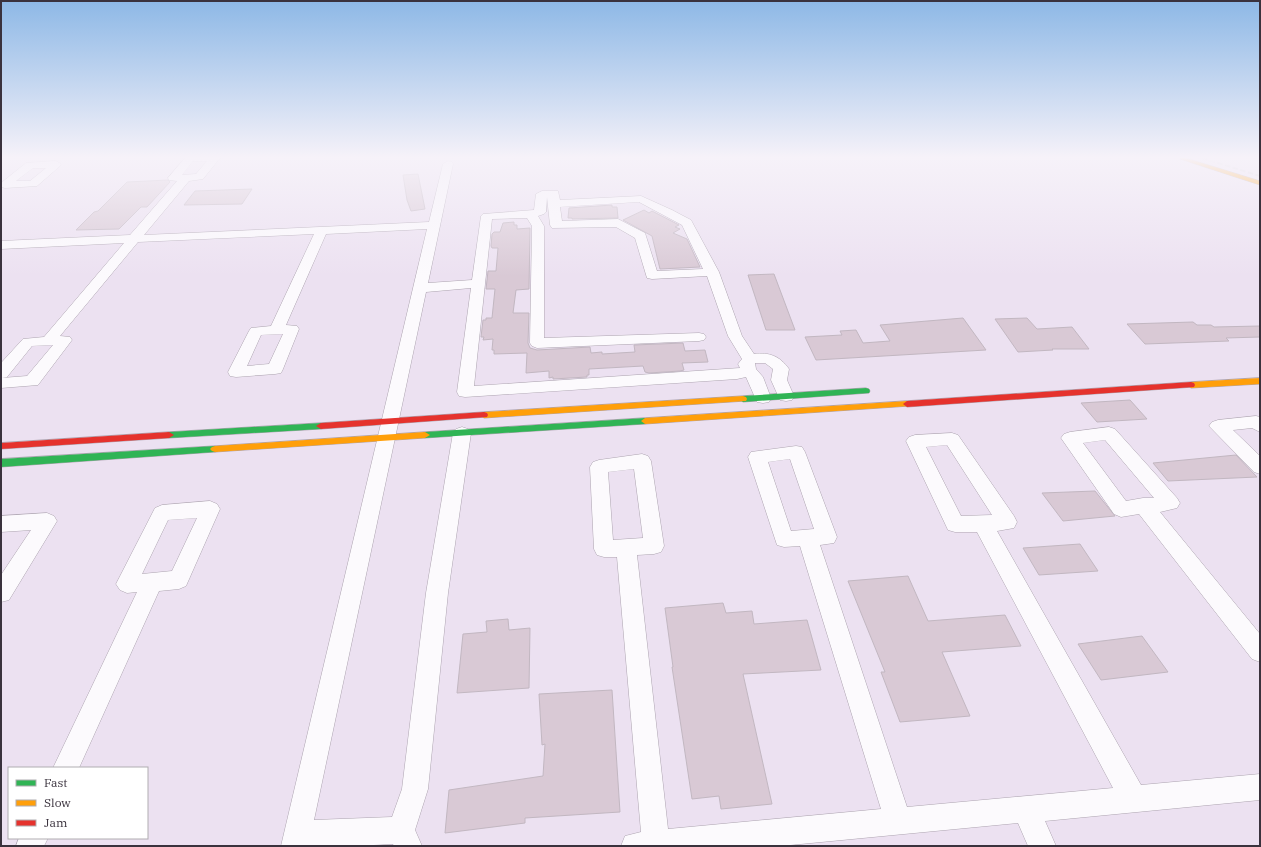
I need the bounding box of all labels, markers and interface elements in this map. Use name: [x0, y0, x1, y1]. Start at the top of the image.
legend: [8, 767, 148, 839]
text: Fast: [44, 775, 68, 790]
text: Slow: [44, 795, 71, 810]
text: Jam: [44, 815, 68, 830]

